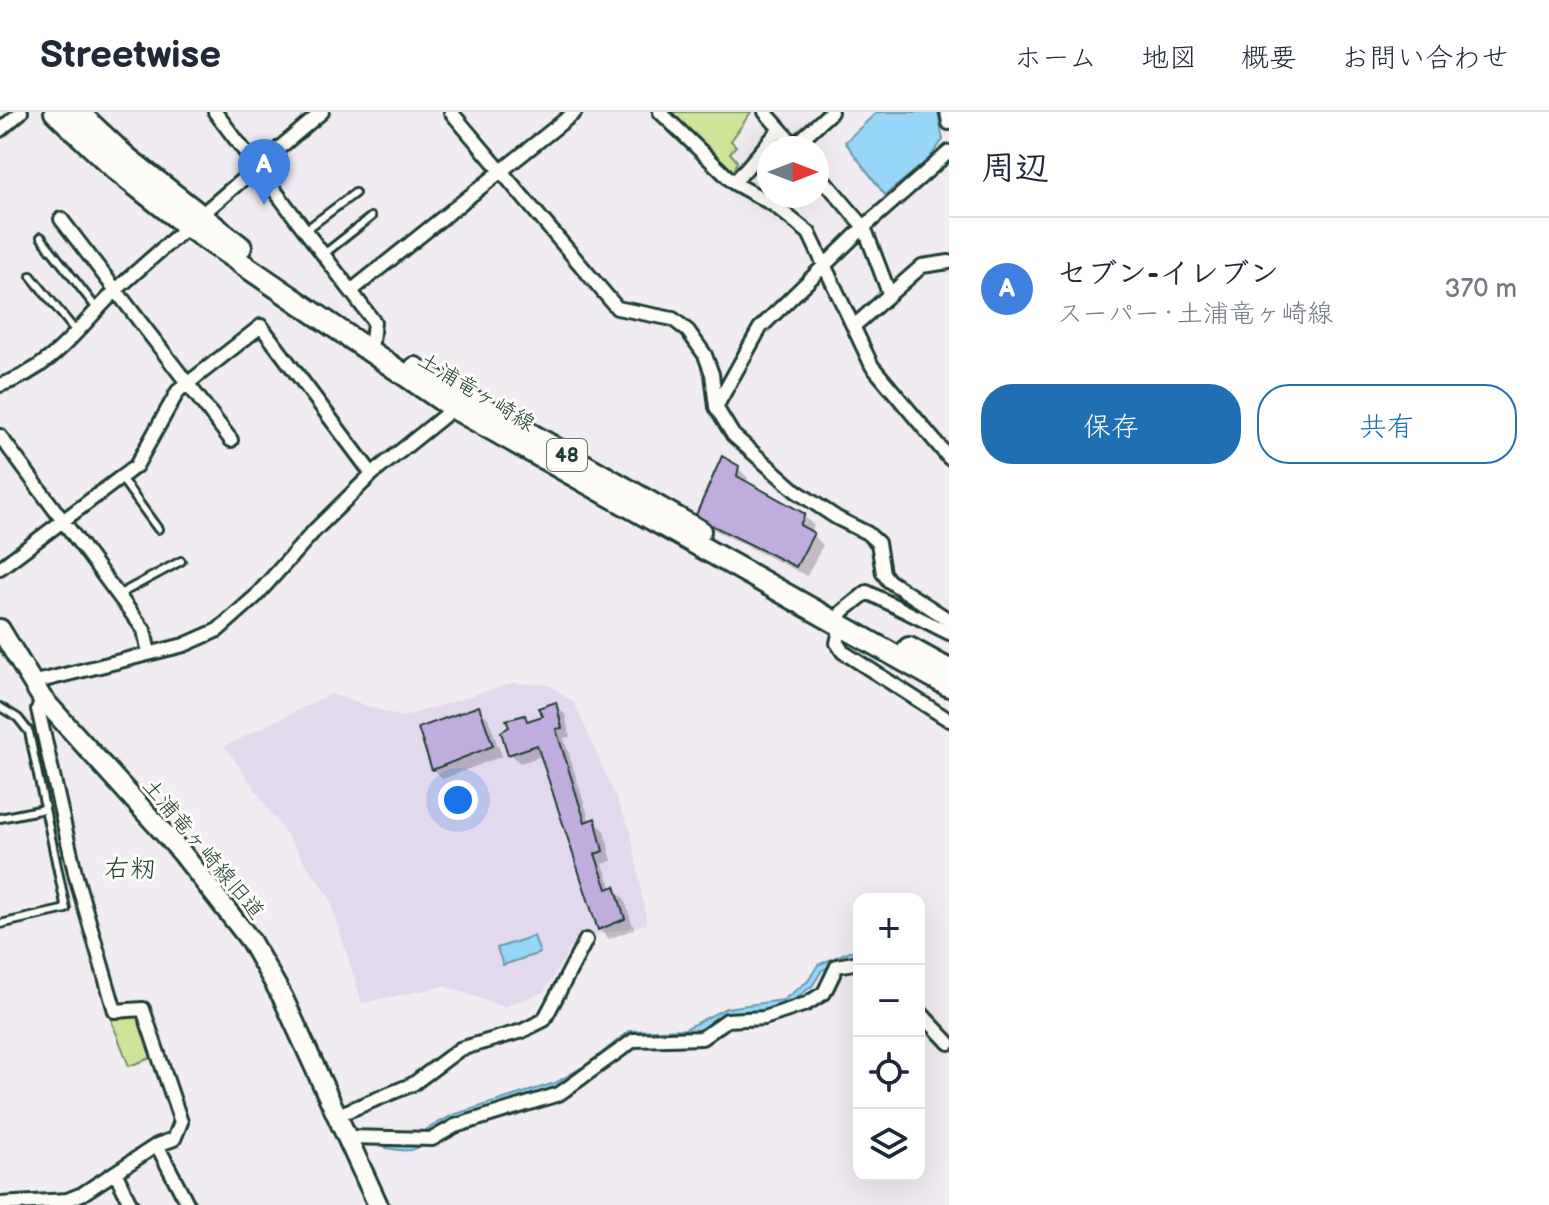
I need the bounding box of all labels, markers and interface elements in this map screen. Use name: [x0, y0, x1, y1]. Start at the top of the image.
text: Streetwise: [40, 33, 221, 78]
text: ホーム: [1014, 42, 1097, 75]
text: 地図: [1141, 42, 1197, 75]
text: 概要: [1241, 42, 1297, 75]
text: お問い合わせ: [1341, 42, 1509, 75]
north arrow: [757, 136, 829, 208]
pin: A: [238, 139, 290, 205]
text: 周辺: [981, 148, 1049, 189]
text: セブン-イレブン: [1057, 256, 1279, 292]
text: A: [999, 274, 1015, 305]
text: 370 m: [1444, 274, 1517, 305]
text: スーパー · 土浦竜ヶ崎線: [1057, 299, 1333, 330]
street label: 土浦竜ヶ崎線: [413, 347, 540, 438]
button: 保存: [981, 384, 1241, 464]
button: 共有: [1257, 384, 1517, 464]
road number: 48: [547, 439, 587, 471]
street label: 土浦竜ヶ崎線旧道: [136, 773, 270, 925]
your location: [438, 780, 478, 820]
district label: 右籾: [104, 854, 156, 885]
map controls: [853, 893, 925, 1181]
button: +: [853, 893, 925, 965]
button: −: [853, 965, 925, 1037]
button: locate: [853, 1037, 925, 1109]
button: layers: [853, 1109, 925, 1181]

